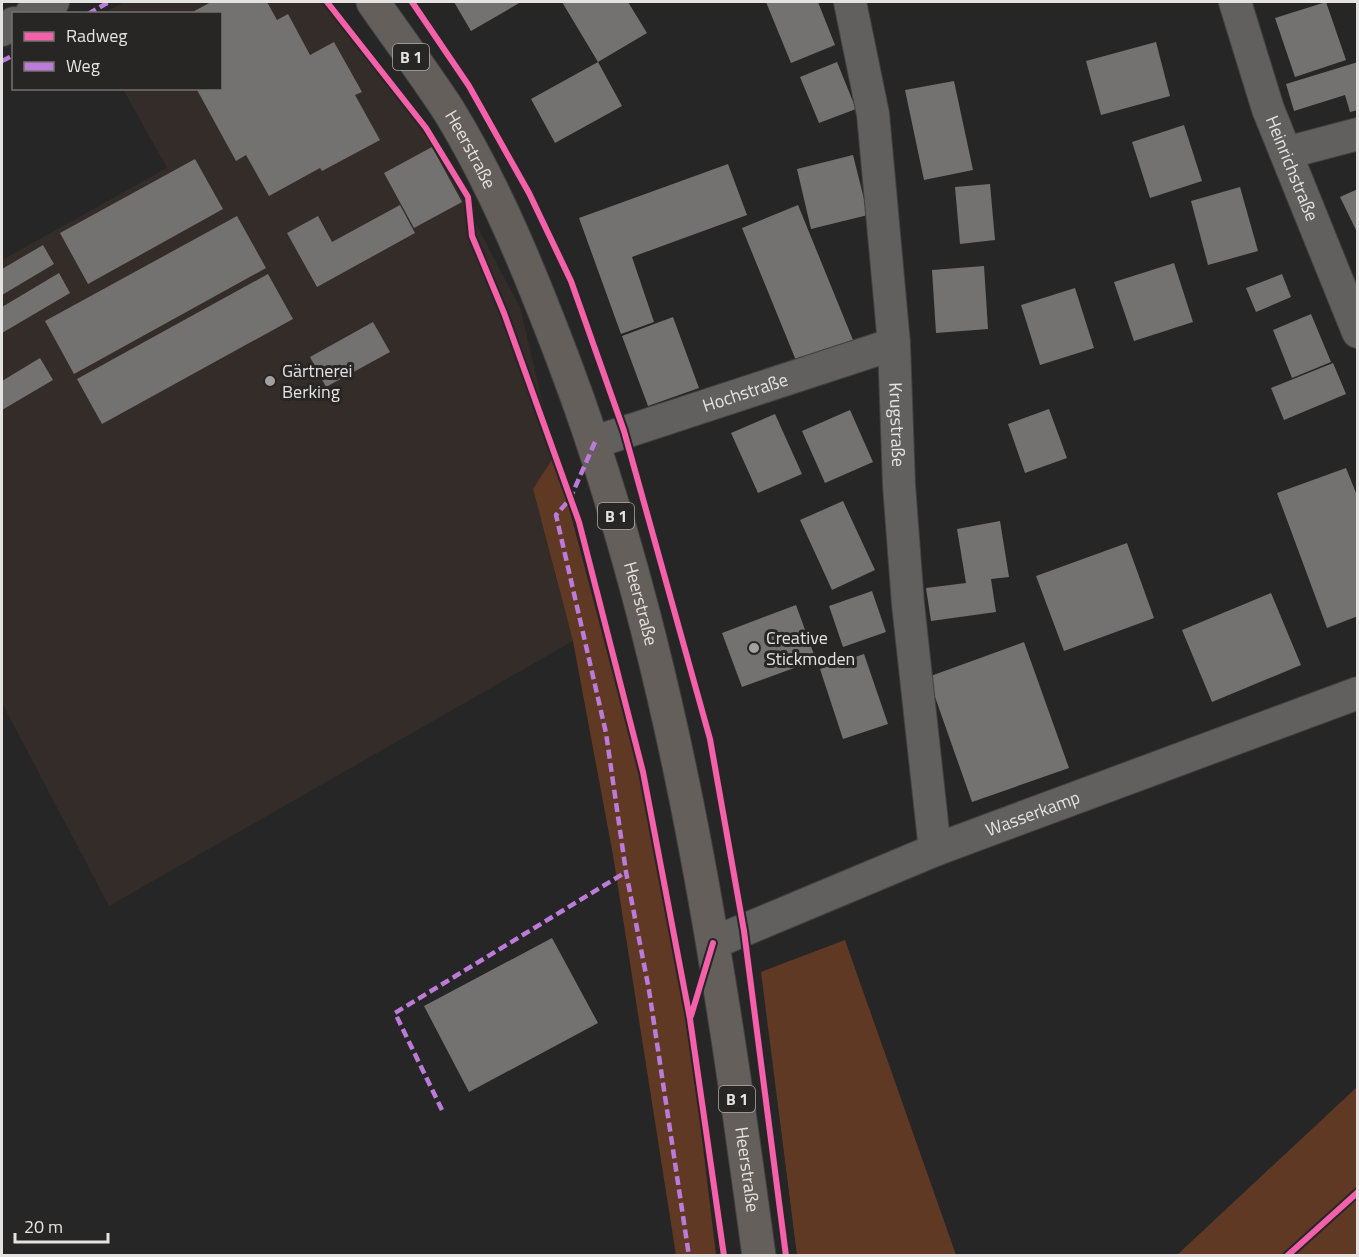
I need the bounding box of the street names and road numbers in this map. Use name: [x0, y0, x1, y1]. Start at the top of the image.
road number: B 1: [393, 44, 429, 70]
street label: Heerstraße: [438, 105, 503, 193]
street label: Heinrichstraße: [1259, 111, 1326, 225]
street label: Hochstraße: [699, 366, 791, 419]
street label: Krugstraße: [882, 382, 912, 467]
road number: B 1: [598, 503, 634, 529]
street label: Heerstraße: [617, 558, 665, 648]
street label: Wasserkamp: [982, 783, 1084, 843]
road number: B 1: [719, 1086, 755, 1112]
street label: Heerstraße: [728, 1125, 767, 1214]

